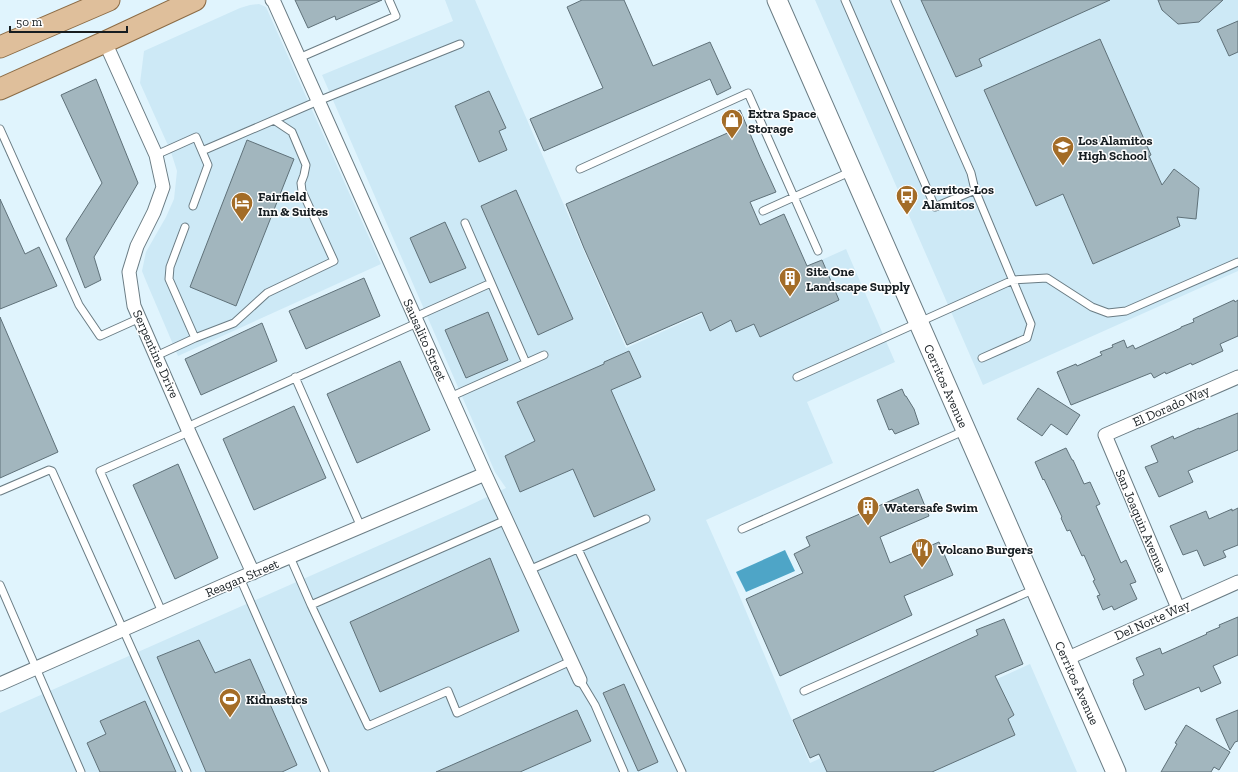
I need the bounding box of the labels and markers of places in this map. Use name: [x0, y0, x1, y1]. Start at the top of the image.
place label: Extra Space Storage: [748, 106, 817, 136]
shop icon: Extra Space Storage: [719, 107, 745, 140]
place label: Los Alamitos High School: [1078, 133, 1153, 163]
school or university icon: Los Alamitos High School: [1050, 134, 1076, 167]
place label: Cerritos-Los Alamitos: [922, 182, 994, 212]
bus stop icon: Cerritos-Los Alamitos: [894, 183, 920, 216]
place label: Fairfield Inn & Suites: [258, 189, 328, 219]
hotel icon: Fairfield Inn & Suites: [229, 190, 255, 223]
place label: Site One Landscape Supply: [806, 264, 910, 294]
building icon: Site One Landscape Supply: [777, 265, 803, 298]
building icon: Watersafe Swim: [855, 494, 881, 527]
place label: Watersafe Swim: [884, 500, 978, 515]
restaurant icon: Volcano Burgers: [909, 536, 935, 569]
place label: Volcano Burgers: [938, 542, 1033, 557]
sports icon: Kidnastics: [217, 686, 243, 719]
place label: Kidnastics: [246, 692, 307, 707]

